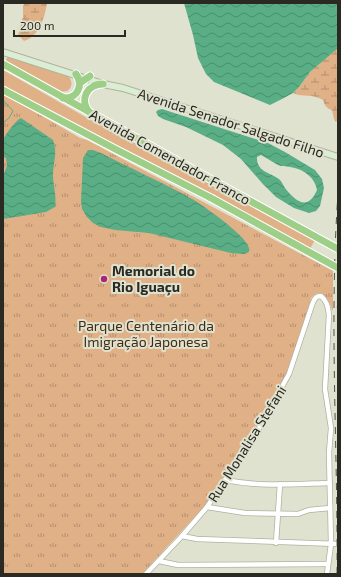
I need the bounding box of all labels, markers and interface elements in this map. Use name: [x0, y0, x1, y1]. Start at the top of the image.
scale bar: [14, 12, 125, 38]
text: 200 m: [20, 18, 54, 32]
street label: Avenida Senador Salgado Filho: [136, 84, 326, 161]
street label: Avenida Comendador Franco: [87, 105, 254, 208]
place label: Memorial do Rio Iguaçu: [112, 262, 195, 296]
marker: Memorial do Rio Iguaçu: [99, 274, 109, 284]
park label: Parque Centenário da Imigração Japonesa: [78, 317, 214, 351]
street label: Rua Monalisa Stefani: [204, 382, 289, 505]

